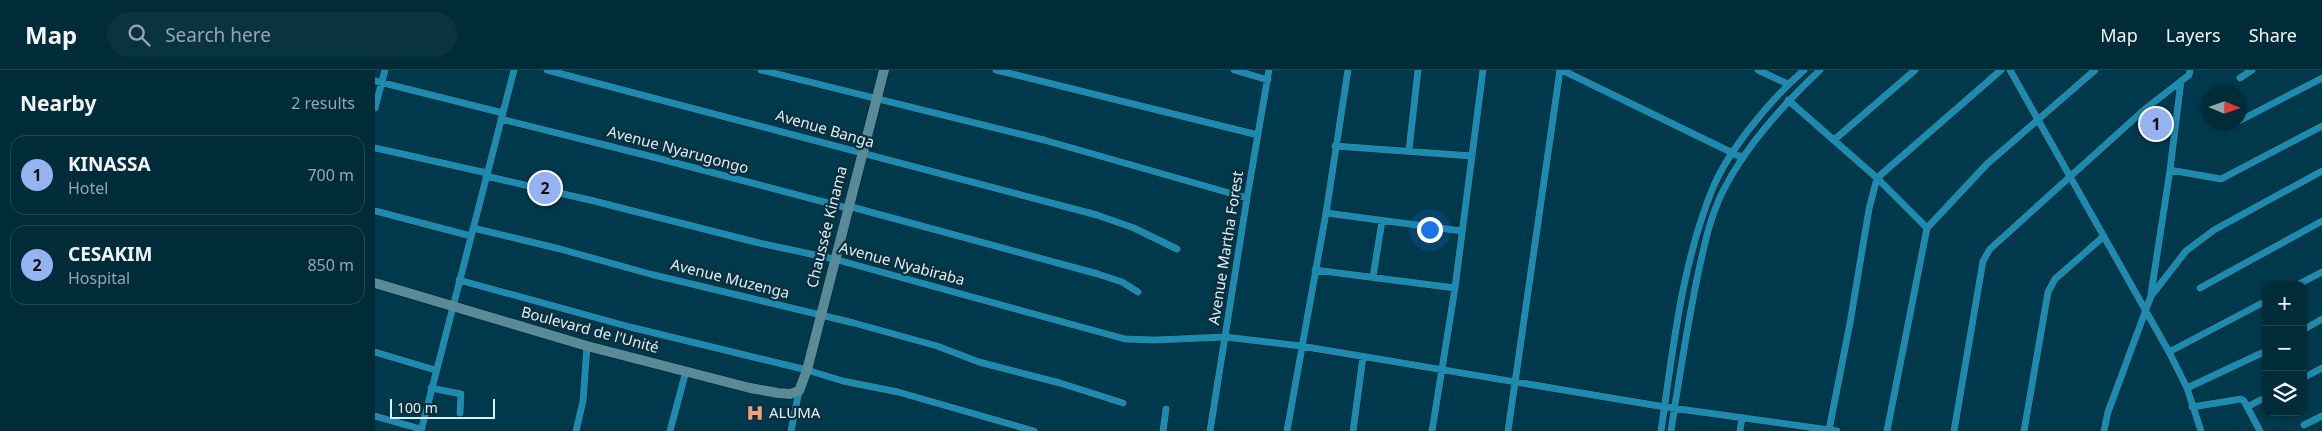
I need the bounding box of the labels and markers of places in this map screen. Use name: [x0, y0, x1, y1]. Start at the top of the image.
pin: 1: [2140, 105, 2172, 143]
pin: 2: [529, 169, 561, 207]
place label: ALUMA: [769, 402, 821, 422]
hospital icon: ALUMA: [745, 403, 765, 423]

